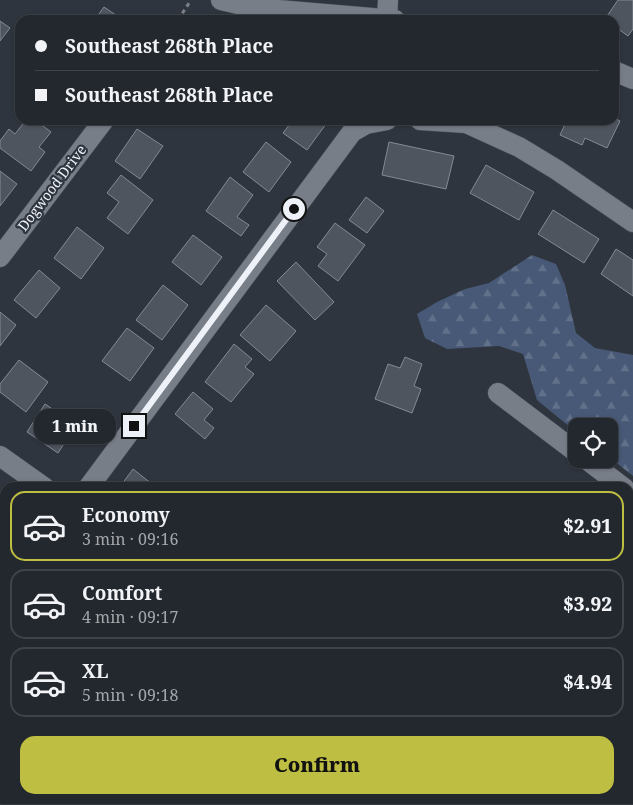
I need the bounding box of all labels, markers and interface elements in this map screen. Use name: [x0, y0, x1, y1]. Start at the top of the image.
text: Southeast 268th Place: [65, 33, 273, 59]
text: Southeast 268th Place: [65, 82, 273, 108]
street label: Dogwood Drive: [13, 141, 90, 235]
route start: [283, 198, 305, 220]
callout: 1 min: [34, 408, 116, 444]
text: 1 min: [52, 415, 98, 437]
route end: [123, 415, 145, 437]
map controls: [568, 418, 618, 468]
button: locate: [568, 418, 618, 468]
text: Economy: [82, 502, 170, 528]
icon: car: [22, 504, 67, 549]
text: $2.91: [563, 513, 612, 539]
text: 3 min · 09:16: [82, 528, 178, 550]
text: Comfort: [82, 580, 162, 606]
icon: car: [22, 582, 67, 627]
text: $3.92: [563, 591, 612, 617]
text: 4 min · 09:17: [82, 606, 178, 628]
text: XL: [82, 658, 108, 684]
icon: car: [22, 660, 67, 705]
text: $4.94: [563, 669, 612, 695]
text: 5 min · 09:18: [82, 684, 178, 706]
button: Confirm: [20, 736, 614, 794]

